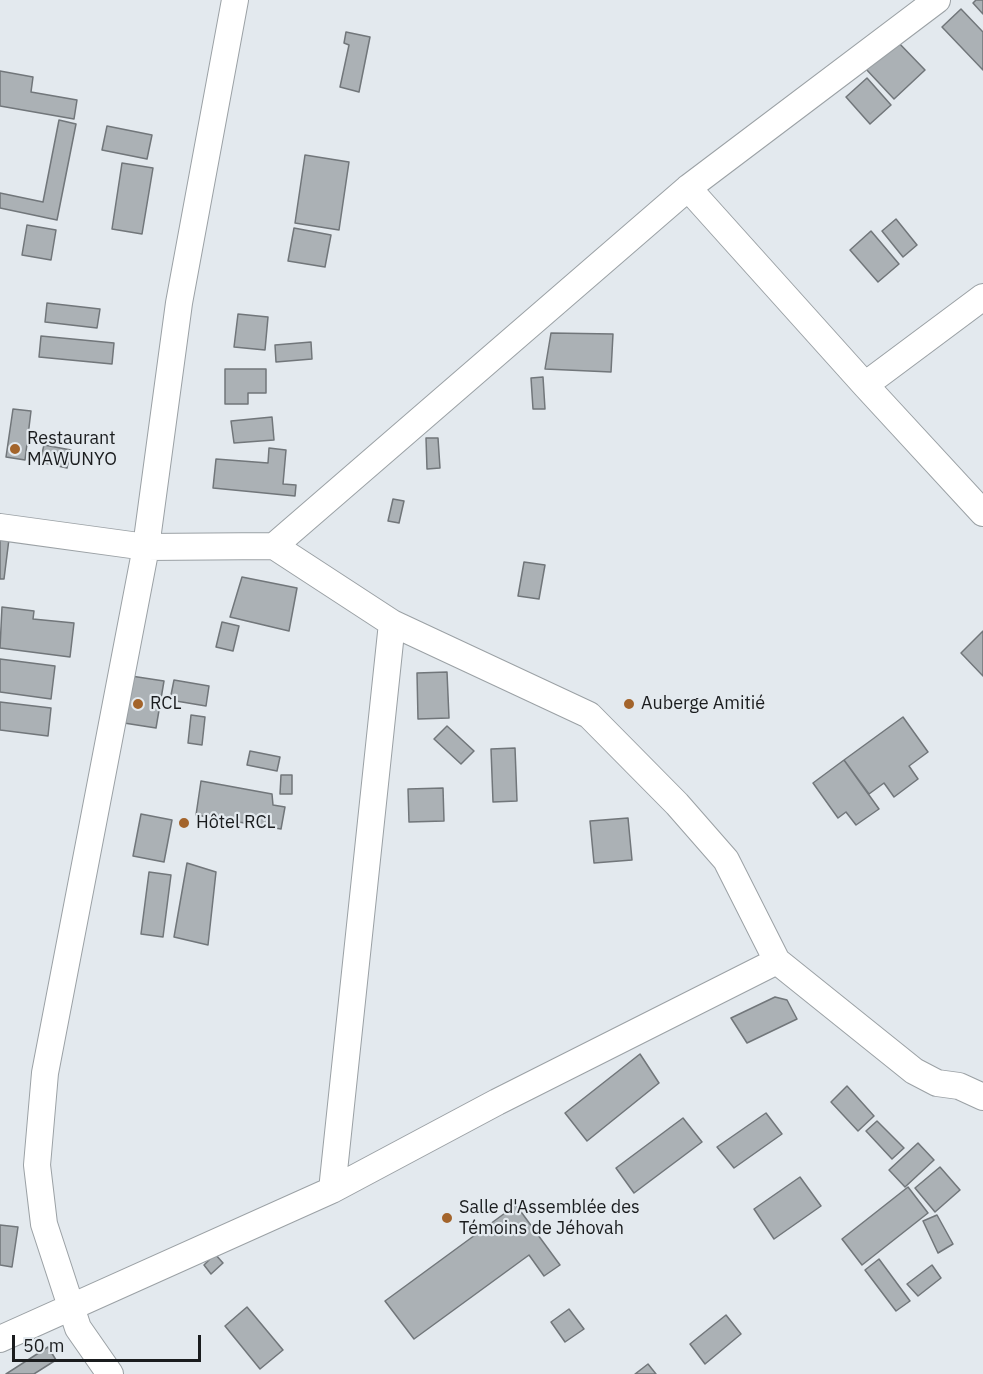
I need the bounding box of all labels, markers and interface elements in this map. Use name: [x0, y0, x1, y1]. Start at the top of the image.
place label: Restaurant MAWUNYO: [27, 428, 117, 470]
marker: Restaurant MAWUNYO: [8, 442, 22, 456]
place label: RCL: [150, 693, 182, 715]
place label: Auberge Amitié: [641, 693, 765, 715]
marker: RCL: [131, 697, 145, 711]
marker: Auberge Amitié: [622, 697, 636, 711]
place label: Hôtel RCL: [196, 812, 276, 834]
marker: Hôtel RCL: [177, 816, 191, 830]
place label: Salle d'Assemblée des Témoins de Jéhovah: [459, 1197, 640, 1240]
marker: Salle d'Assemblée des Témoins de Jéhovah: [440, 1211, 454, 1225]
scale bar: [15, 1323, 204, 1361]
text: 50 m: [23, 1334, 65, 1357]

